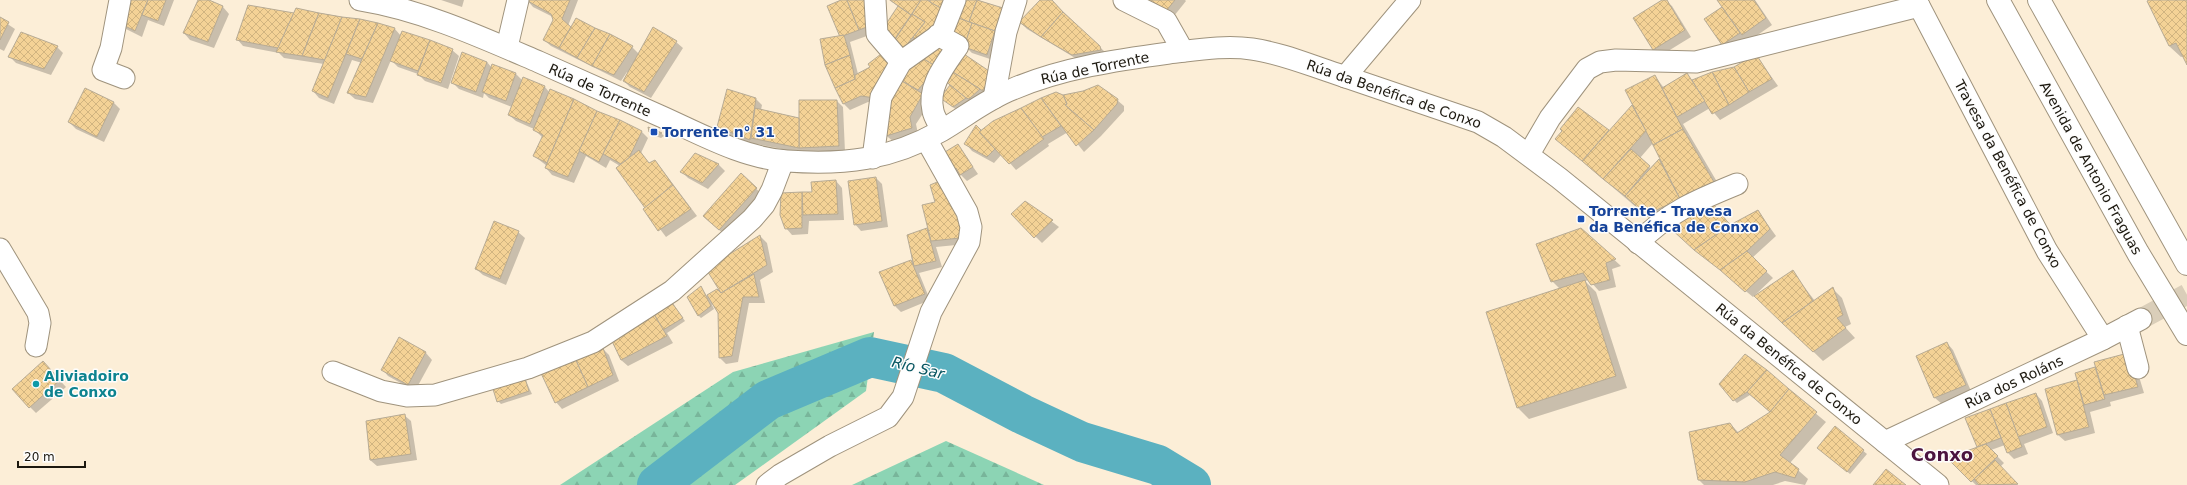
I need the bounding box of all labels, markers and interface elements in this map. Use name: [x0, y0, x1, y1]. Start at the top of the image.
street label: Rúa de Torrente: [1039, 49, 1151, 87]
street label: Rúa da Benéfica de Conxo: [1305, 57, 1483, 131]
street label: Rúa de Torrente: [546, 60, 654, 120]
street label: Travesa da Benéfica de Conxo: [1951, 76, 2065, 271]
street label: Avenida de Antonio Fraguas: [2037, 79, 2145, 257]
place label: Torrente n° 31: [662, 124, 775, 140]
marker: Torrente n° 31: [649, 127, 659, 137]
place label: Torrente - Travesa da Benéfica de Conxo: [1589, 203, 1759, 235]
marker: Torrente - Travesa da Benéfica de Conxo: [1576, 214, 1586, 224]
street label: Rúa da Benéfica de Conxo: [1713, 300, 1865, 428]
street label: Rúa dos Roláns: [1962, 352, 2066, 412]
water label: Río Sar: [890, 353, 947, 383]
place label: Aliviadoiro de Conxo: [44, 368, 129, 400]
marker: Aliviadoiro de Conxo: [31, 379, 41, 389]
scale bar: [18, 443, 85, 469]
district label: Conxo: [1911, 444, 1973, 465]
text: 20 m: [24, 450, 55, 464]

